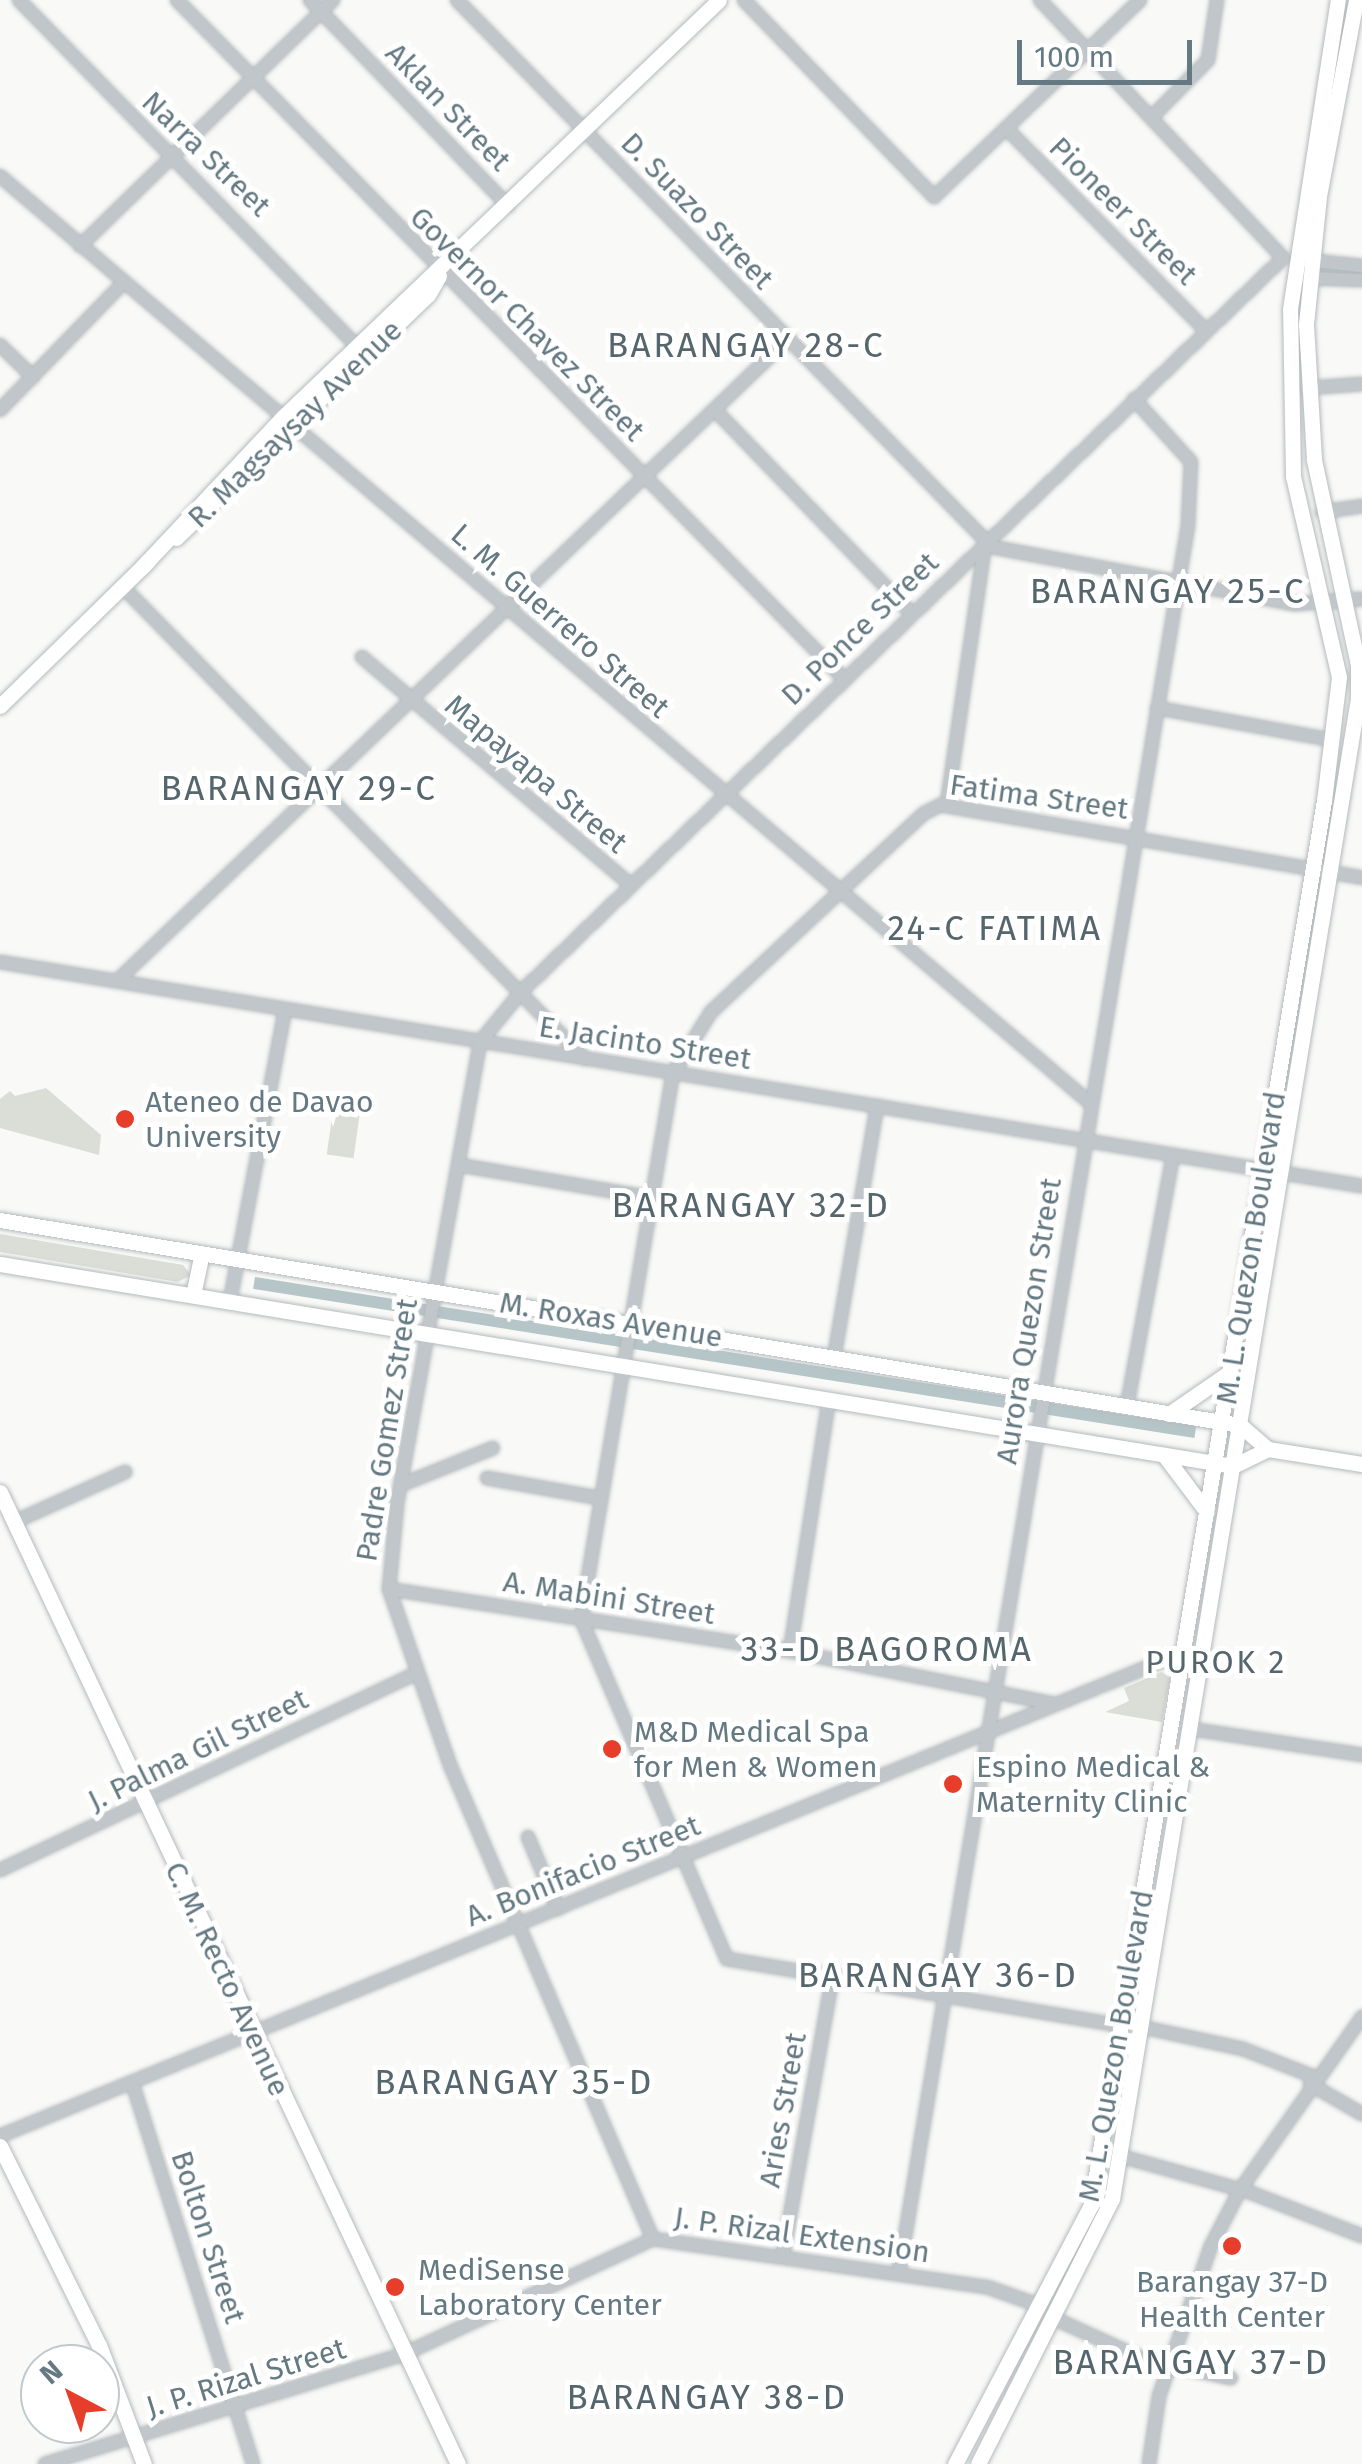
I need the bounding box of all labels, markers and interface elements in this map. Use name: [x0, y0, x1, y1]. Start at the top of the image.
scale bar: [1022, 20, 1197, 82]
street label: Aklan Street: [378, 35, 518, 179]
text: 100 m: [1034, 39, 1114, 75]
street label: Narra Street: [134, 84, 278, 224]
street label: D. Suazo Street: [613, 125, 781, 297]
street label: Pioneer Street: [1041, 129, 1205, 293]
street label: Governor Chavez Street: [402, 199, 652, 449]
street label: R. Magsaysay Avenue: [180, 312, 410, 536]
district label: BARANGAY 28-C: [607, 324, 885, 366]
street label: L. M. Guerrero Street: [443, 516, 677, 726]
street label: D. Ponce Street: [774, 545, 946, 713]
district label: BARANGAY 25-C: [1030, 570, 1306, 612]
street label: Mapayapa Street: [438, 687, 634, 861]
district label: BARANGAY 29-C: [161, 767, 437, 809]
street label: Fatima Street: [947, 767, 1131, 827]
district label: 24-C FATIMA: [888, 907, 1102, 949]
street label: E. Jacinto Street: [536, 1008, 754, 1078]
place label: Ateneo de Davao University: [145, 1084, 374, 1154]
street label: M. L. Quezon Boulevard: [1208, 1089, 1294, 1407]
marker: Ateneo de Davao University: [114, 1108, 136, 1130]
street label: Aurora Quezon Street: [989, 1175, 1069, 1467]
district label: BARANGAY 32-D: [612, 1184, 890, 1226]
street label: M. Roxas Avenue: [497, 1285, 725, 1355]
street label: Padre Gomez Street: [348, 1296, 426, 1564]
street label: A. Mabini Street: [501, 1564, 717, 1632]
district label: 33-D BAGOROMA: [741, 1628, 1033, 1670]
district label: PUROK 2: [1145, 1643, 1287, 1681]
street label: J. Palma Gil Street: [82, 1681, 314, 1819]
place label: M&D Medical Spa for Men & Women: [634, 1714, 877, 1784]
marker: M&D Medical Spa for Men & Women: [599, 1736, 625, 1762]
place label: Espino Medical & Maternity Clinic: [976, 1749, 1210, 1820]
marker: Espino Medical & Maternity Clinic: [940, 1771, 966, 1797]
street label: A. Bonifacio Street: [461, 1808, 705, 1934]
street label: C. M. Recto Avenue: [157, 1856, 297, 2102]
street label: M. L. Quezon Boulevard: [1071, 1887, 1161, 2205]
district label: BARANGAY 36-D: [798, 1954, 1078, 1996]
street label: Aries Street: [752, 2030, 814, 2190]
district label: BARANGAY 35-D: [374, 2061, 654, 2103]
street label: Bolton Street: [163, 2146, 253, 2328]
street label: J. P. Rizal Extension: [672, 2199, 932, 2271]
marker: Barangay 37-D Health Center: [1219, 2233, 1245, 2259]
place label: MediSense Laboratory Center: [418, 2252, 662, 2322]
place label: Barangay 37-D Health Center: [1136, 2264, 1328, 2334]
marker: MediSense Laboratory Center: [382, 2274, 408, 2300]
street label: J. P. Rizal Street: [142, 2331, 350, 2425]
district label: BARANGAY 37-D: [1052, 2341, 1330, 2383]
north arrow: [20, 2344, 120, 2444]
text: N: [33, 2354, 69, 2391]
district label: BARANGAY 38-D: [566, 2376, 848, 2418]

